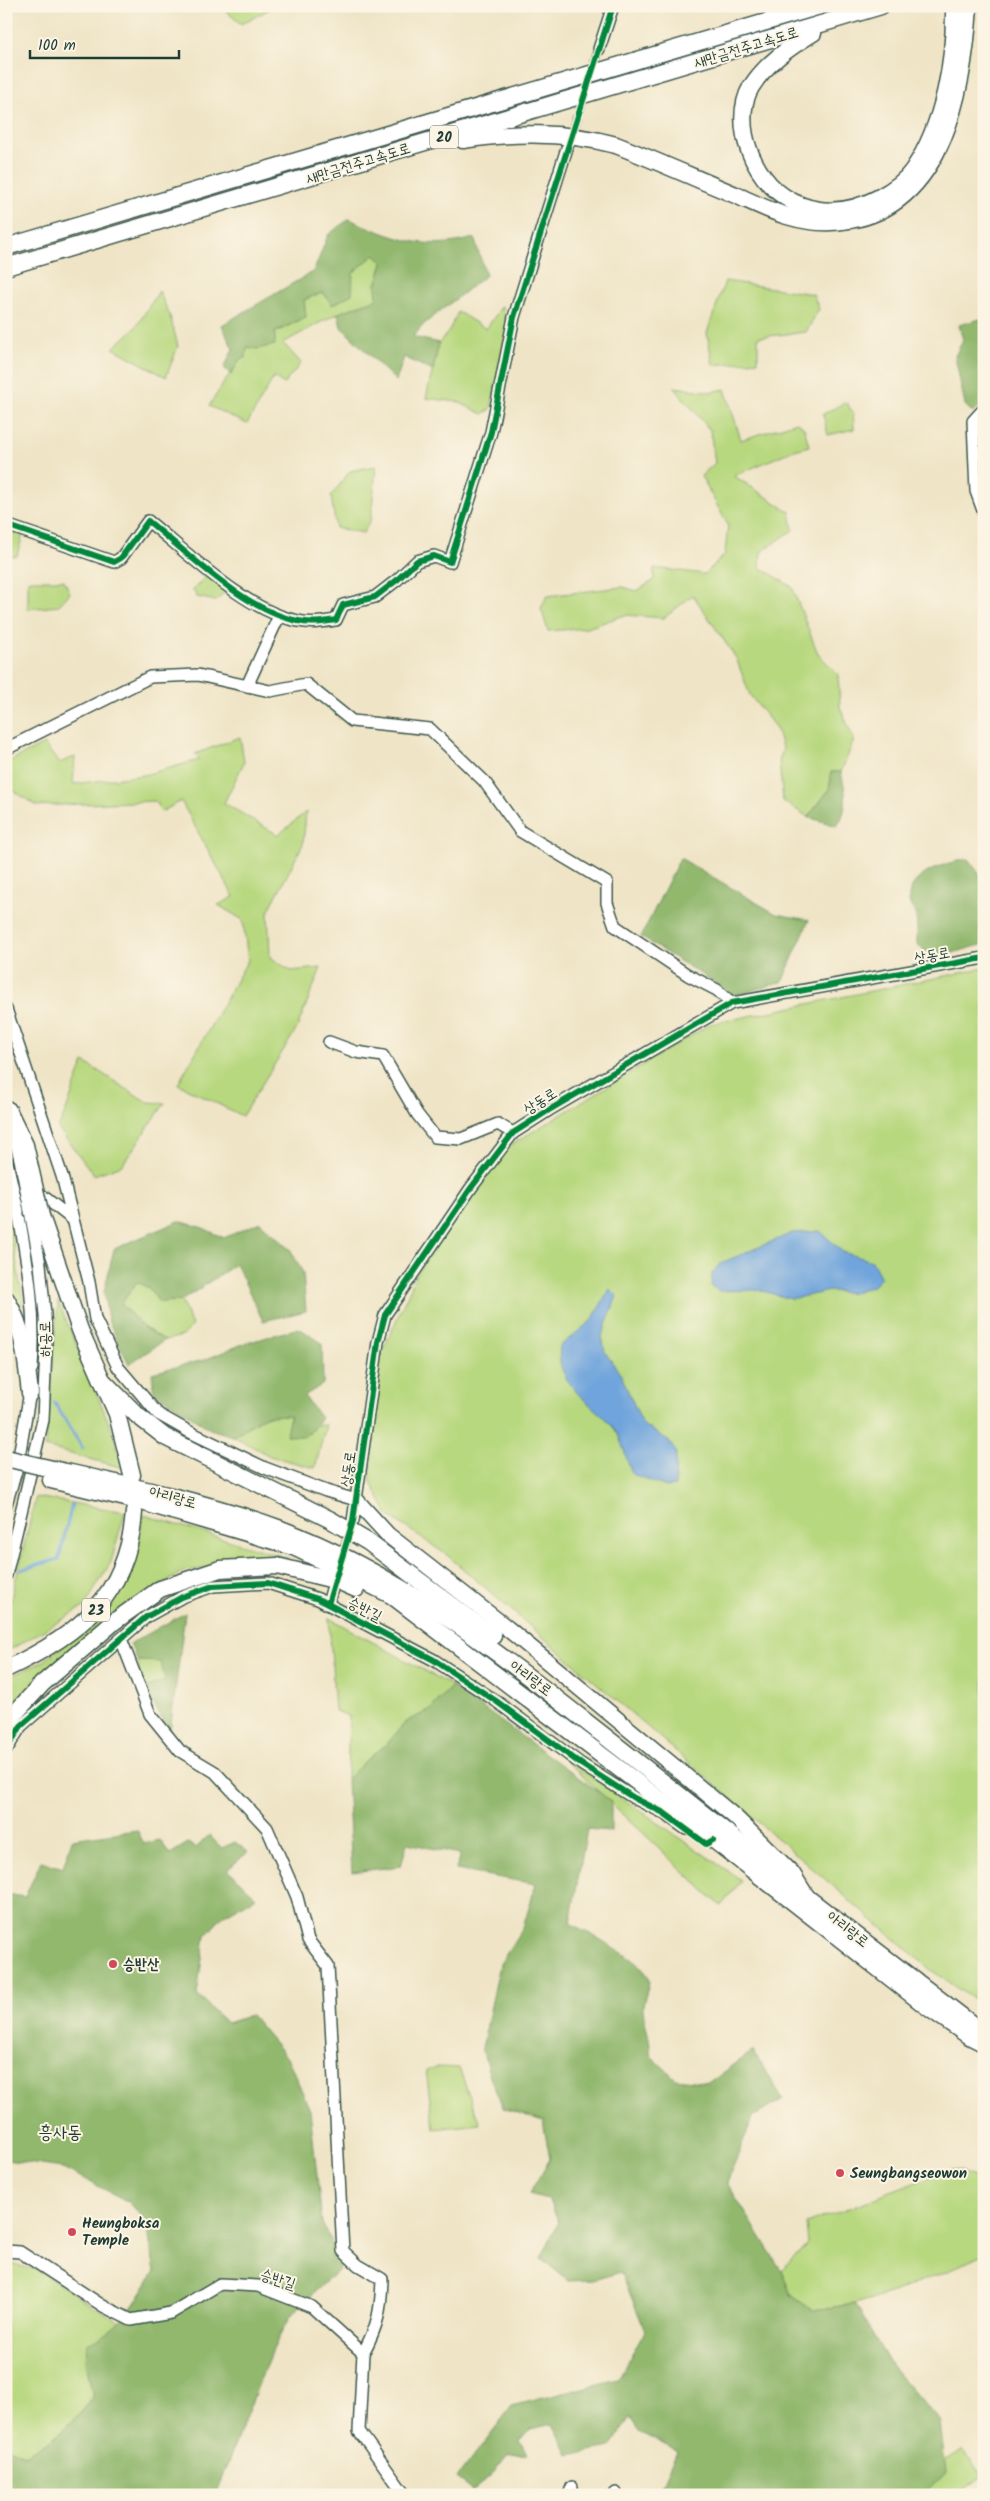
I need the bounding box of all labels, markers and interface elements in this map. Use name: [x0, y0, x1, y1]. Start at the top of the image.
street label: 새만금전주고속도로: [691, 21, 802, 75]
scale bar: [30, 28, 179, 60]
text: 100 m: [38, 34, 76, 58]
road number: 20: [430, 125, 458, 148]
street label: 새만금전주고속도로: [303, 137, 414, 191]
street label: 상동로: [912, 941, 952, 971]
street label: 상동로: [519, 1082, 562, 1122]
street label: 하공로: [34, 1321, 58, 1357]
street label: 상동로: [335, 1450, 363, 1489]
street label: 아리랑로: [146, 1480, 199, 1516]
street label: 승반길: [343, 1591, 386, 1629]
road number: 23: [82, 1598, 110, 1622]
street label: 아리랑로: [504, 1655, 557, 1703]
street label: 아리랑로: [821, 1905, 874, 1954]
place label: 승반산: [123, 1953, 159, 1977]
marker: 승반산: [107, 1958, 119, 1970]
district label: 흥사동: [38, 2119, 82, 2148]
place label: Seungbangseowon: [850, 2162, 967, 2186]
marker: Seungbangseowon: [834, 2167, 846, 2179]
place label: Heungboksa Temple: [82, 2212, 160, 2253]
marker: Heungboksa Temple: [66, 2226, 78, 2238]
street label: 승반길: [257, 2263, 299, 2297]

